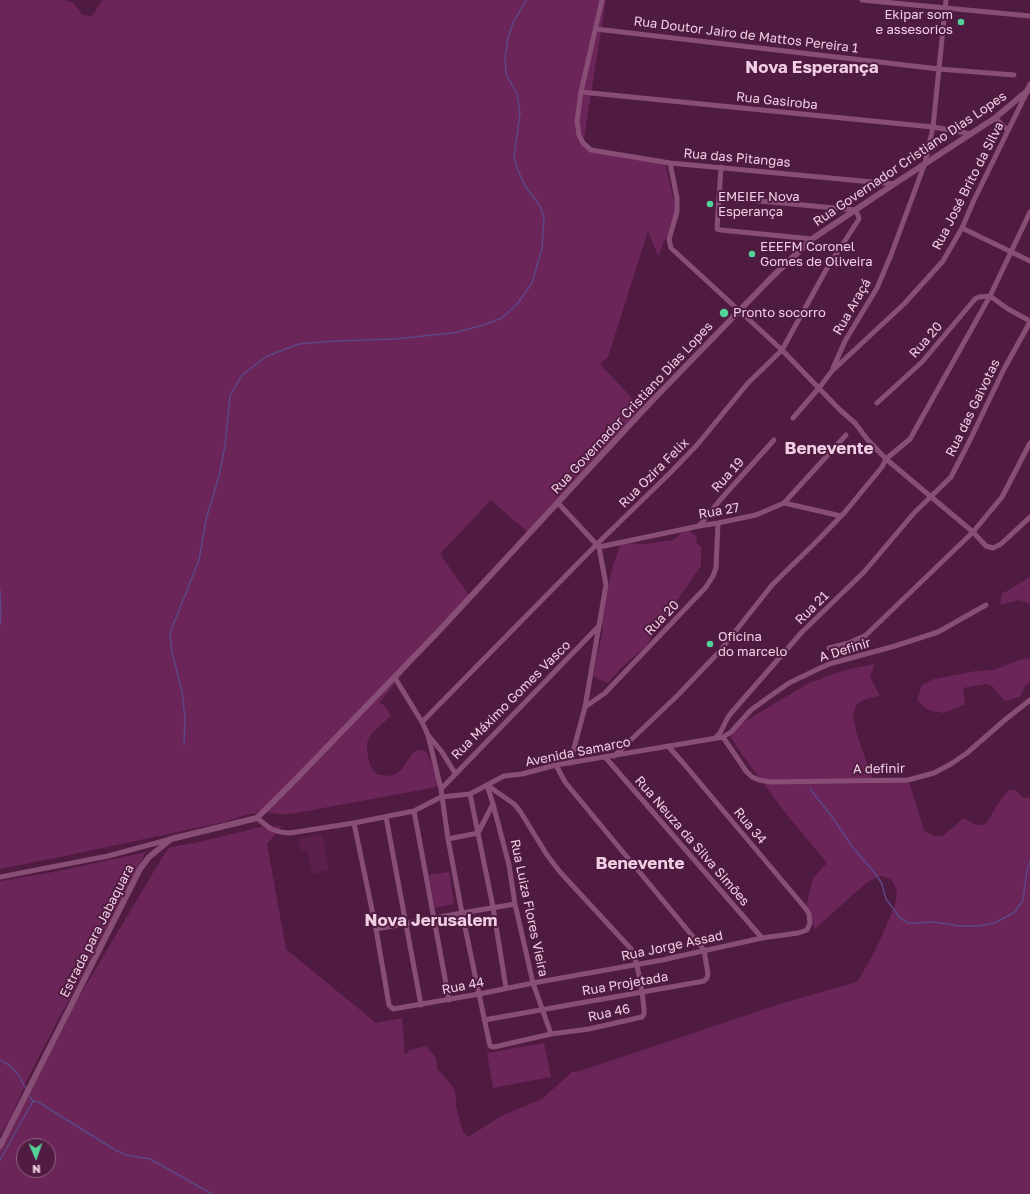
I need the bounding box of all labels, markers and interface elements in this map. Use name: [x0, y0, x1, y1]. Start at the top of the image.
place label: Ekipar som e assesorios: [876, 7, 953, 38]
street label: Rua Doutor Jairo de Mattos Pereira 1: [633, 13, 859, 57]
marker: Ekipar som e assesorios: [956, 17, 966, 27]
district label: Nova Esperança: [745, 58, 879, 78]
street label: Rua Governador Cristiano Dias Lopes: [810, 88, 1010, 230]
street label: Rua Gasiroba: [735, 89, 819, 113]
street label: Rua José Brito da Silva: [929, 119, 1007, 253]
street label: Rua das Pitangas: [683, 146, 791, 170]
place label: EMEIEF Nova Esperança: [718, 189, 800, 220]
marker: EMEIEF Nova Esperança: [705, 199, 715, 209]
place label: EEEFM Coronel Gomes de Oliveira: [760, 239, 873, 270]
marker: EEEFM Coronel Gomes de Oliveira: [747, 249, 757, 259]
street label: Rua Araçá: [830, 276, 874, 338]
place label: Pronto socorro: [733, 305, 826, 321]
marker: Pronto socorro: [718, 307, 730, 319]
street label: Rua Governador Cristiano Dias Lopes: [548, 319, 716, 497]
street label: Rua 20: [906, 319, 946, 361]
street label: Rua das Gaivotas: [943, 357, 1003, 459]
street label: Rua Ozira Felix: [616, 435, 692, 511]
district label: Benevente: [785, 439, 873, 459]
street label: Rua 19: [708, 454, 748, 496]
street label: Rua 27: [697, 500, 741, 522]
street label: Rua 21: [792, 588, 832, 628]
street label: Rua 20: [642, 597, 682, 639]
place label: Oficina do marcelo: [718, 629, 787, 660]
street label: A Definir: [817, 635, 873, 665]
street label: Rua Máximo Gomes Vasco: [448, 637, 574, 763]
marker: Oficina do marcelo: [705, 639, 715, 649]
street label: Avenida Samarco: [524, 734, 632, 770]
street label: A definir: [853, 761, 905, 777]
street label: Rua Neuza da Silva Simões: [631, 773, 753, 909]
street label: Rua 34: [730, 805, 770, 847]
street label: Rua Luiza Flores Vieira: [507, 838, 551, 978]
district label: Benevente: [596, 854, 684, 874]
street label: Estrada para Jabaquara: [57, 862, 137, 1000]
district label: Nova Jerusalem: [365, 911, 497, 931]
street label: Rua Jorge Assad: [620, 928, 724, 964]
street label: Rua Projetada: [581, 969, 669, 999]
street label: Rua 44: [440, 974, 486, 998]
street label: Rua 46: [586, 1001, 632, 1025]
north arrow: [16, 1138, 56, 1178]
text: N: [32, 1163, 41, 1176]

